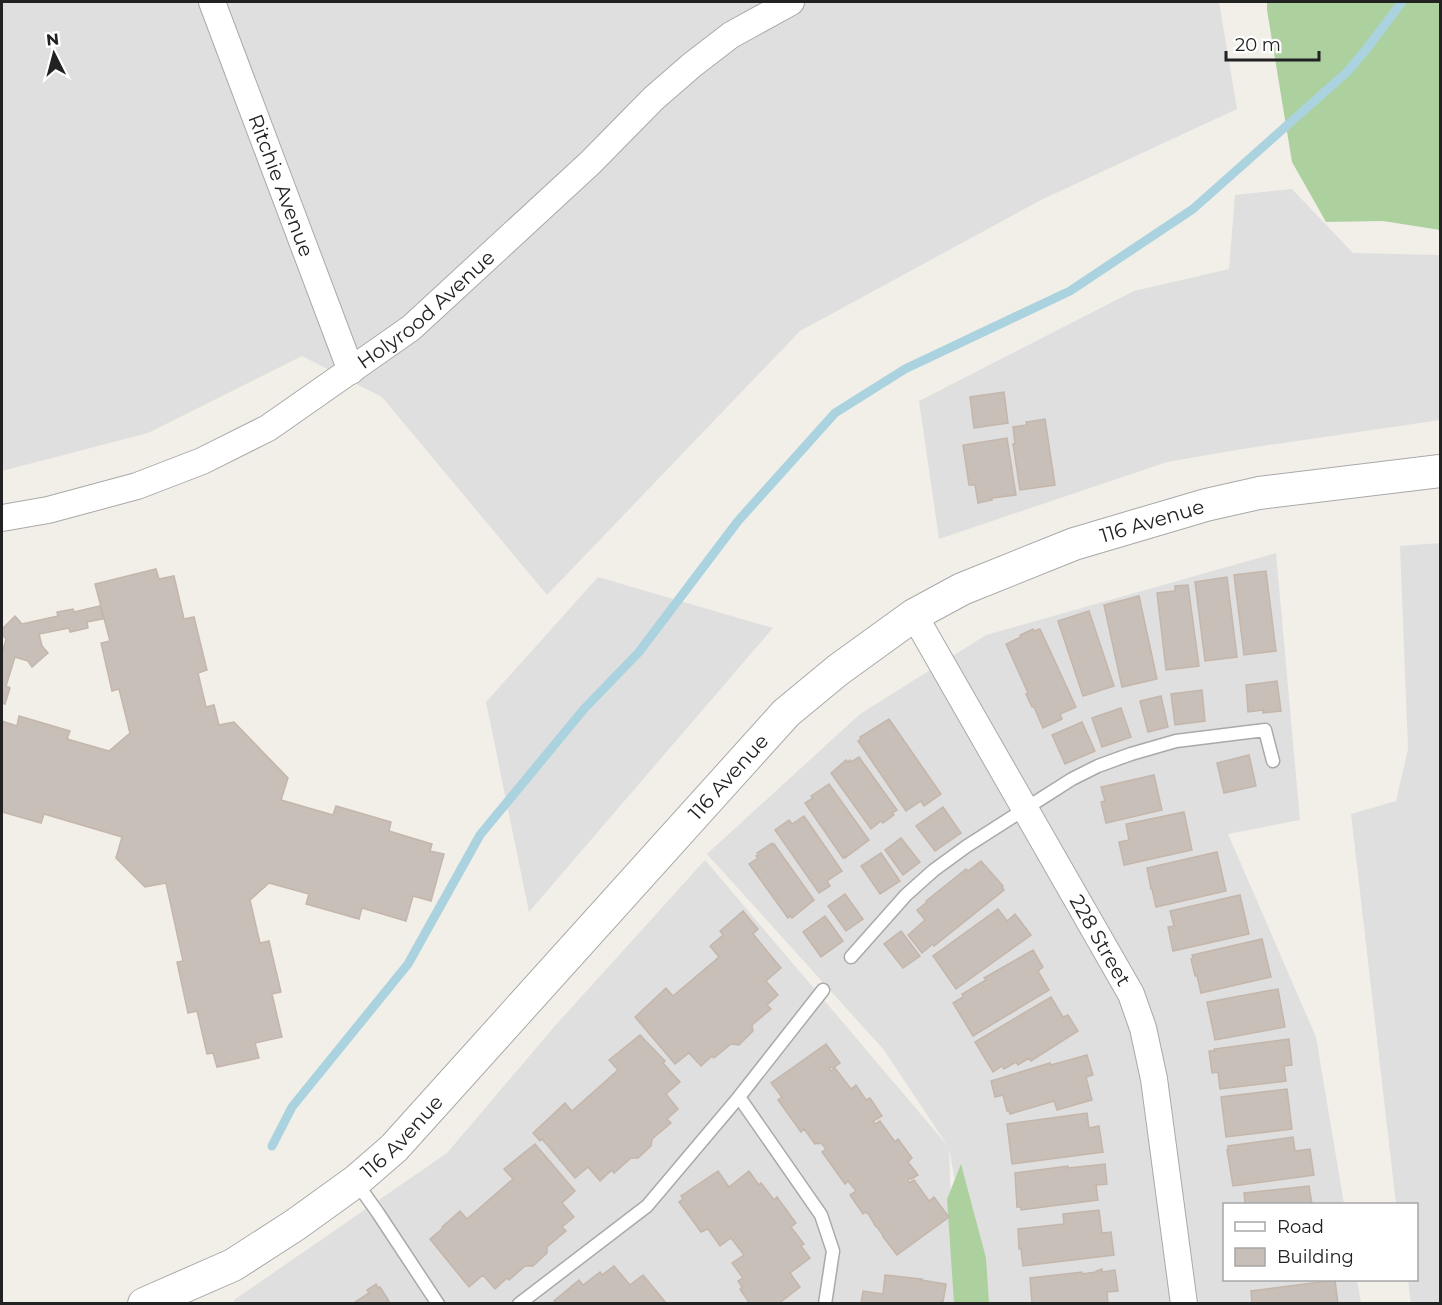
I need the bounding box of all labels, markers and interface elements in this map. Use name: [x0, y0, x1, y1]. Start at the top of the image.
north arrow: [24, 24, 84, 84]
scale bar: [1226, 24, 1319, 62]
text: N: [45, 29, 60, 50]
text: 20 m: [1235, 34, 1281, 56]
street label: Ritchie Avenue: [243, 111, 319, 260]
street label: Holyrood Avenue: [353, 245, 499, 374]
street label: 116 Avenue: [1097, 494, 1207, 548]
street label: 116 Avenue: [684, 729, 773, 825]
street label: 228 Street: [1065, 891, 1136, 990]
street label: 116 Avenue: [356, 1090, 448, 1183]
legend: [1223, 1203, 1418, 1281]
text: Road: [1277, 1216, 1324, 1238]
text: Building: [1277, 1246, 1354, 1268]

